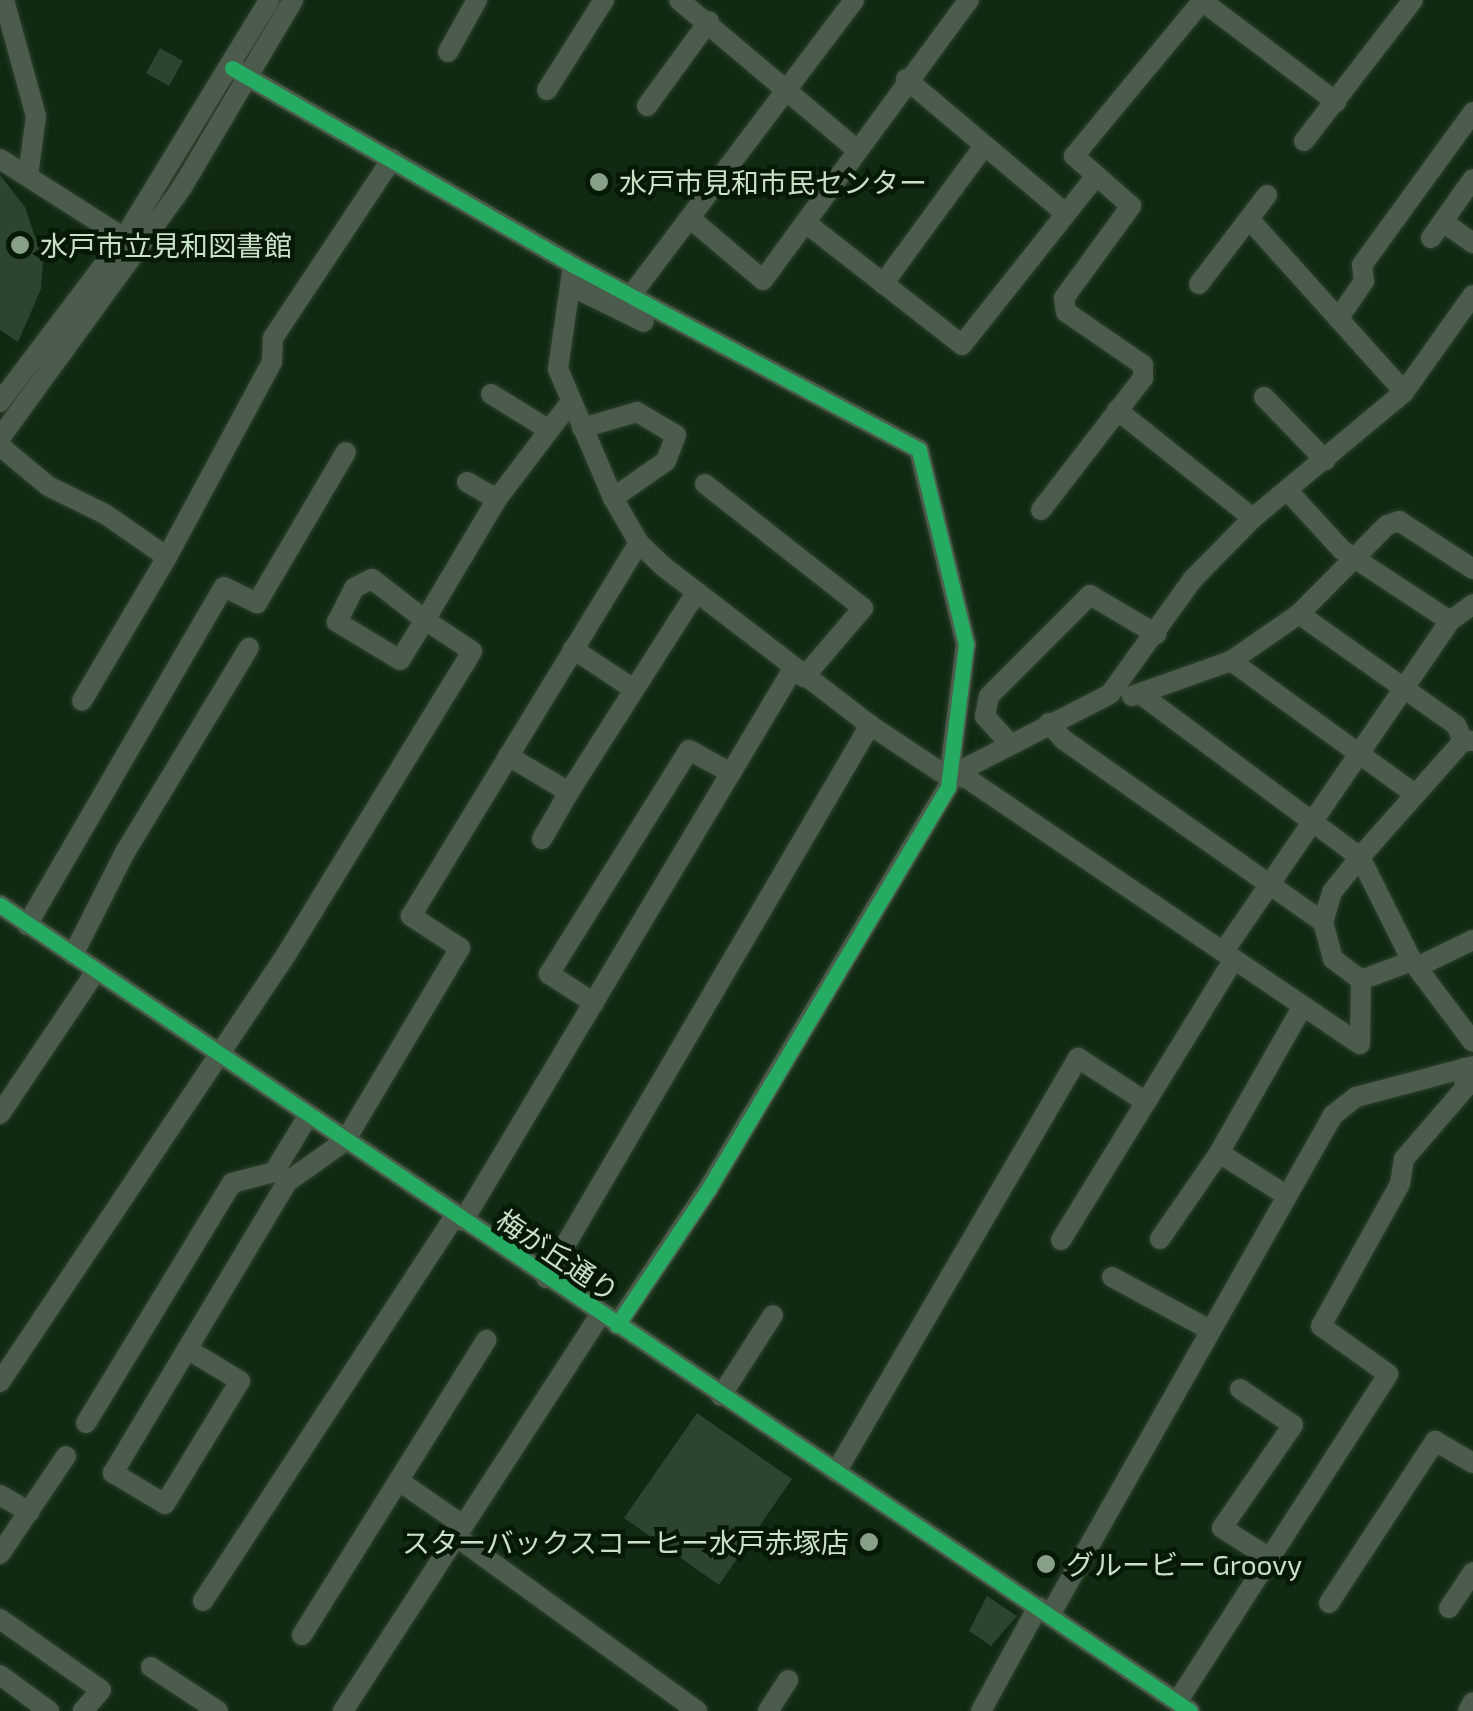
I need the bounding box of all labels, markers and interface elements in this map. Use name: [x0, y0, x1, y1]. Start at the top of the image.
place label: 水戸市見和市民センター: [619, 165, 927, 199]
marker: 水戸市見和市民センター: [588, 171, 610, 193]
place label: 水戸市立見和図書館: [40, 228, 292, 262]
marker: 水戸市立見和図書館: [9, 234, 31, 256]
street label: 梅が丘通り: [491, 1202, 625, 1308]
place label: スターバックスコーヒー水戸赤塚店: [401, 1525, 849, 1559]
marker: スターバックスコーヒー水戸赤塚店: [858, 1531, 880, 1553]
place label: グルービー Groovy: [1066, 1547, 1302, 1581]
marker: グルービー Groovy: [1035, 1553, 1057, 1575]

